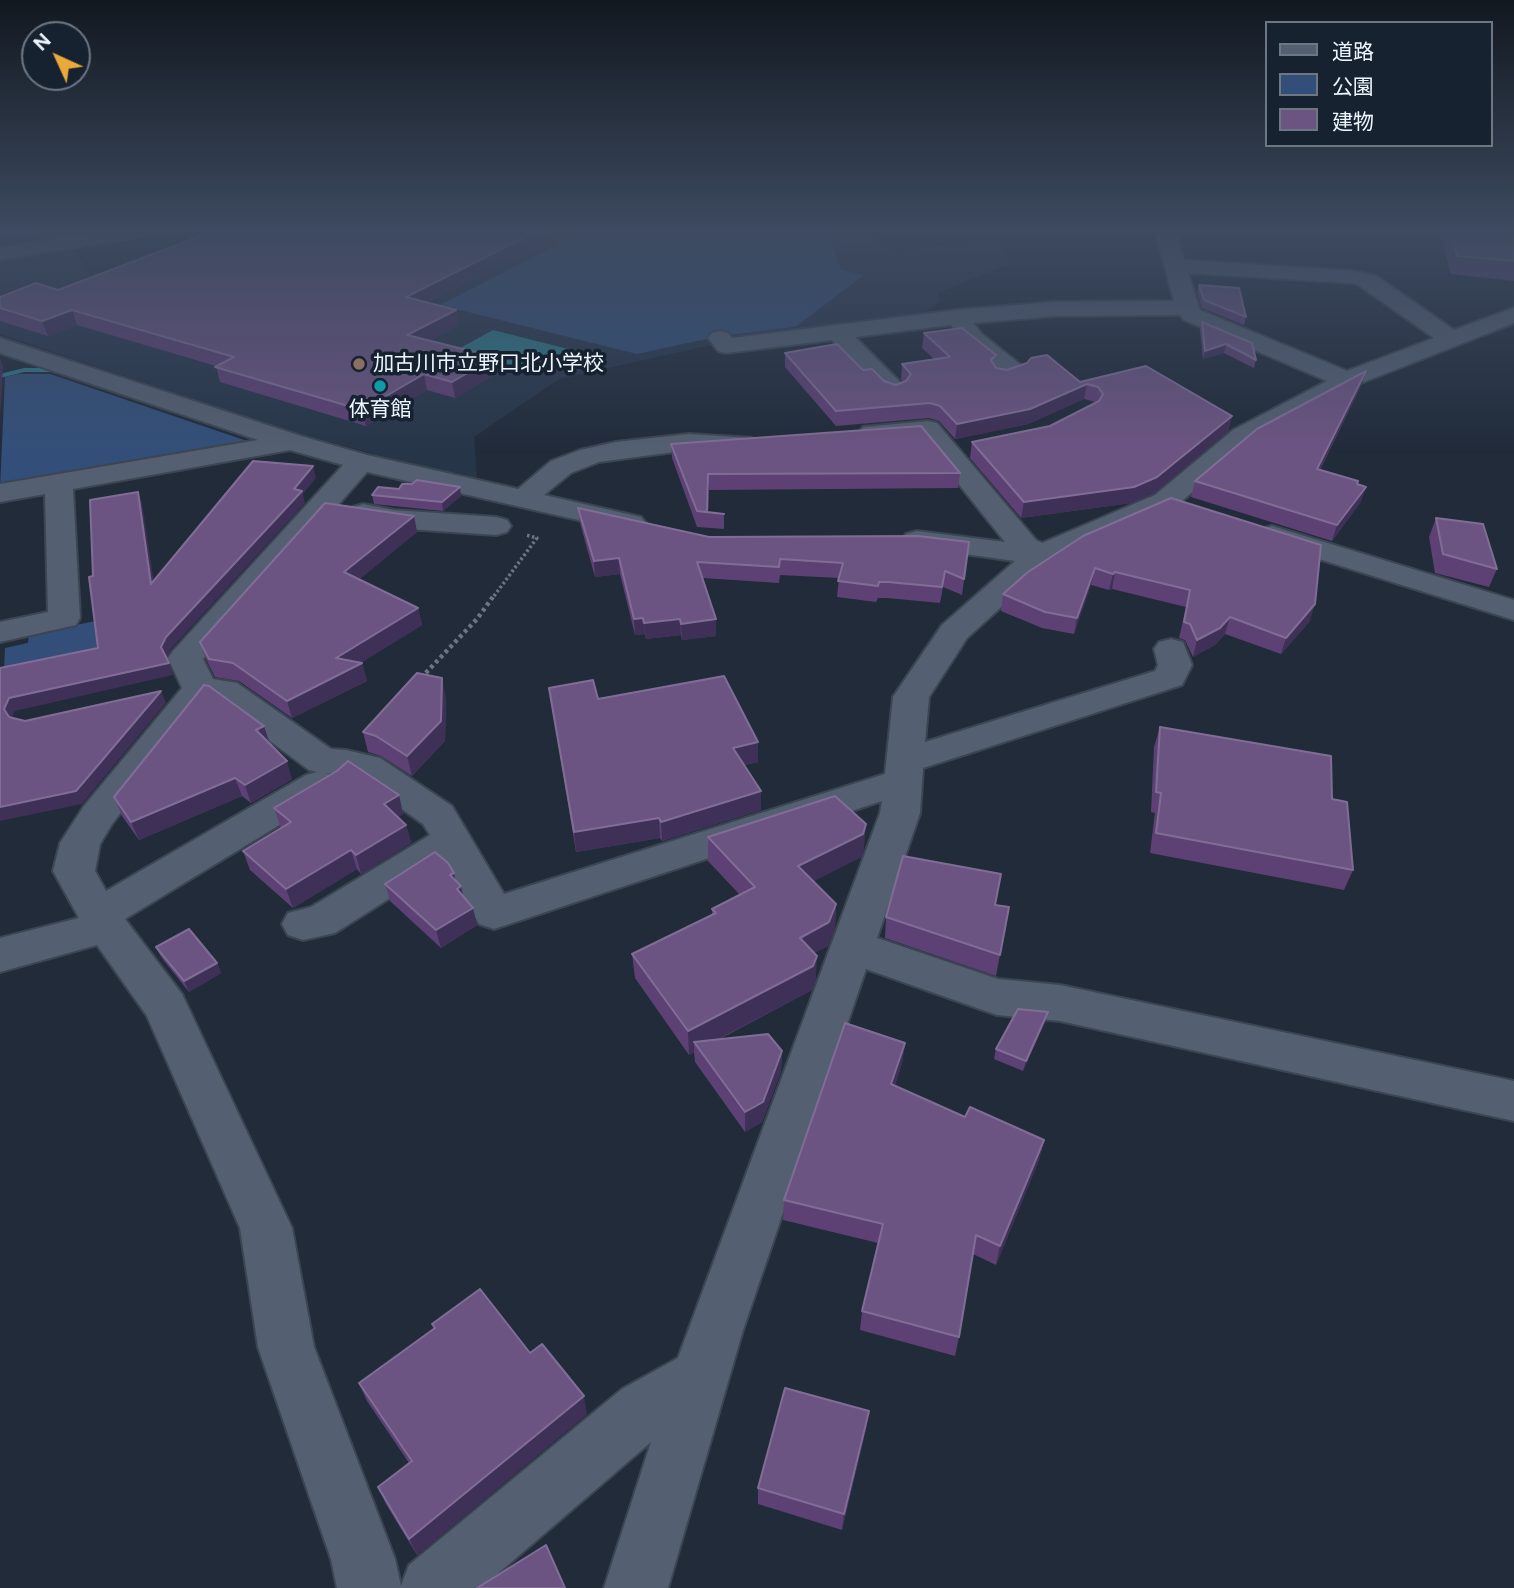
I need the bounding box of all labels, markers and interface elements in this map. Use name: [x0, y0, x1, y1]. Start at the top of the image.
north arrow: [21, 21, 91, 91]
legend: [1266, 21, 1493, 147]
text: N: [29, 29, 56, 56]
text: 道路: [1332, 39, 1374, 64]
text: 公園: [1332, 74, 1374, 99]
text: 建物: [1332, 109, 1374, 134]
place label: 加古川市立野口北小学校: [373, 351, 604, 377]
marker: 加古川市立野口北小学校: [351, 356, 367, 372]
marker: 体育館: [372, 378, 388, 394]
place label: 体育館: [349, 397, 411, 423]

